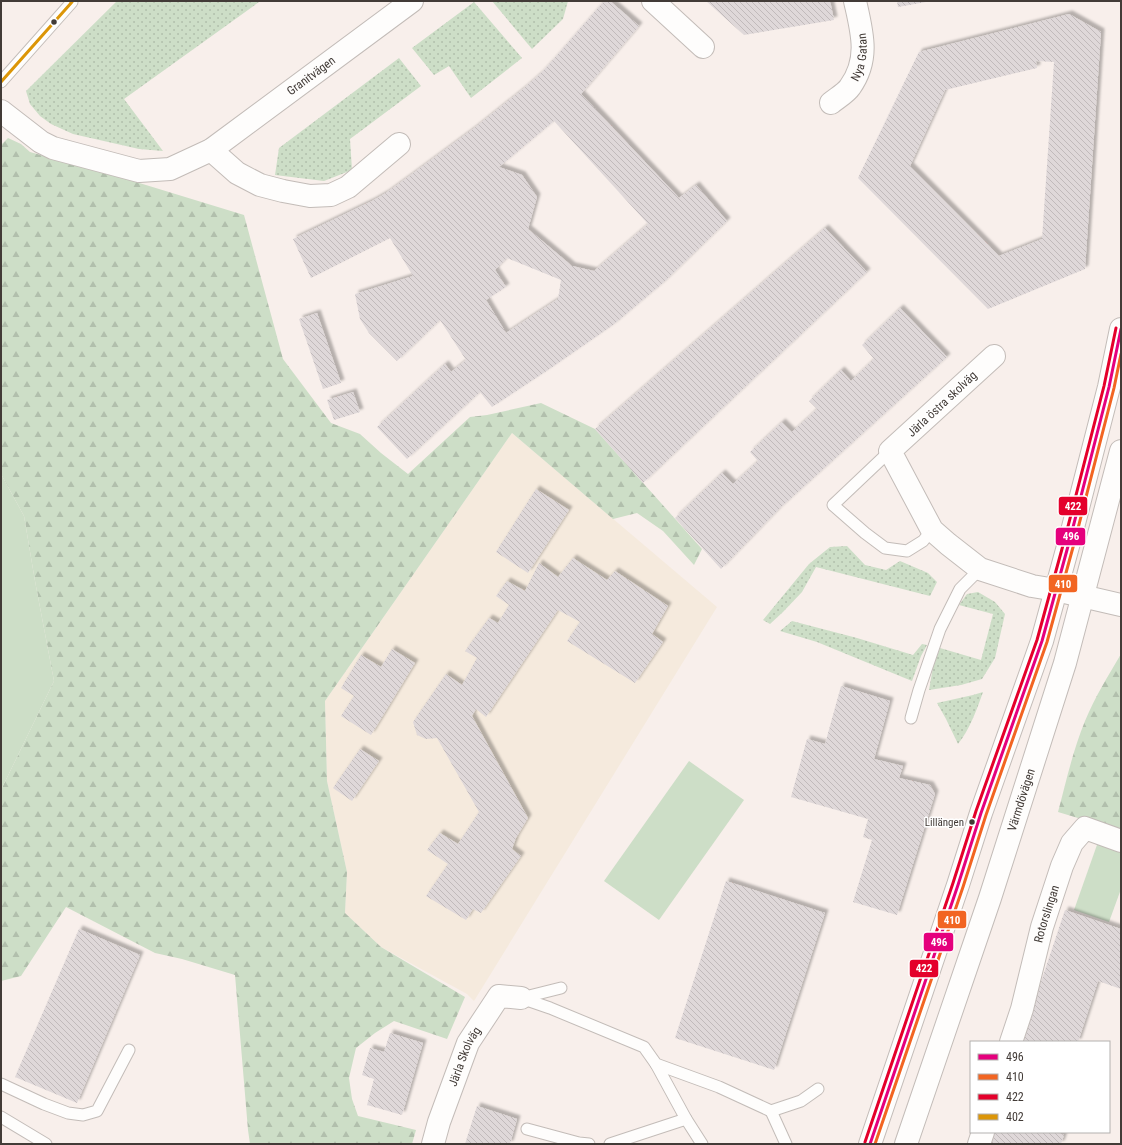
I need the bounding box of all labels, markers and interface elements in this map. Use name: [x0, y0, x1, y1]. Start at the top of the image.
unlabelled marker: [49, 17, 59, 27]
street label: Nya Gatan: [848, 32, 870, 84]
street label: Granitvägen: [284, 53, 338, 98]
street label: Järla östra skolväg: [904, 368, 980, 440]
line badge: 422: [1058, 496, 1088, 516]
text: 422: [1065, 500, 1082, 513]
line badge: 496: [1055, 527, 1086, 546]
text: 496: [1063, 530, 1080, 543]
line badge: 410: [1048, 574, 1078, 593]
text: 410: [1055, 578, 1072, 591]
street label: Värmdövägen: [1005, 767, 1038, 833]
place label: Lillängen: [925, 816, 964, 829]
marker: Lillängen: [967, 817, 977, 827]
street label: Rotorslingan: [1031, 883, 1062, 944]
line badge: 410: [937, 910, 967, 929]
text: 410: [944, 914, 961, 927]
line badge: 496: [923, 932, 954, 952]
text: 496: [931, 936, 948, 949]
line badge: 422: [909, 959, 939, 978]
text: 422: [916, 962, 933, 975]
street label: Järla Skolväg: [446, 1024, 484, 1088]
legend: [970, 1041, 1110, 1133]
text: 496: [1006, 1050, 1024, 1064]
text: 410: [1006, 1070, 1024, 1084]
text: 422: [1006, 1090, 1024, 1104]
text: 402: [1006, 1110, 1024, 1124]

